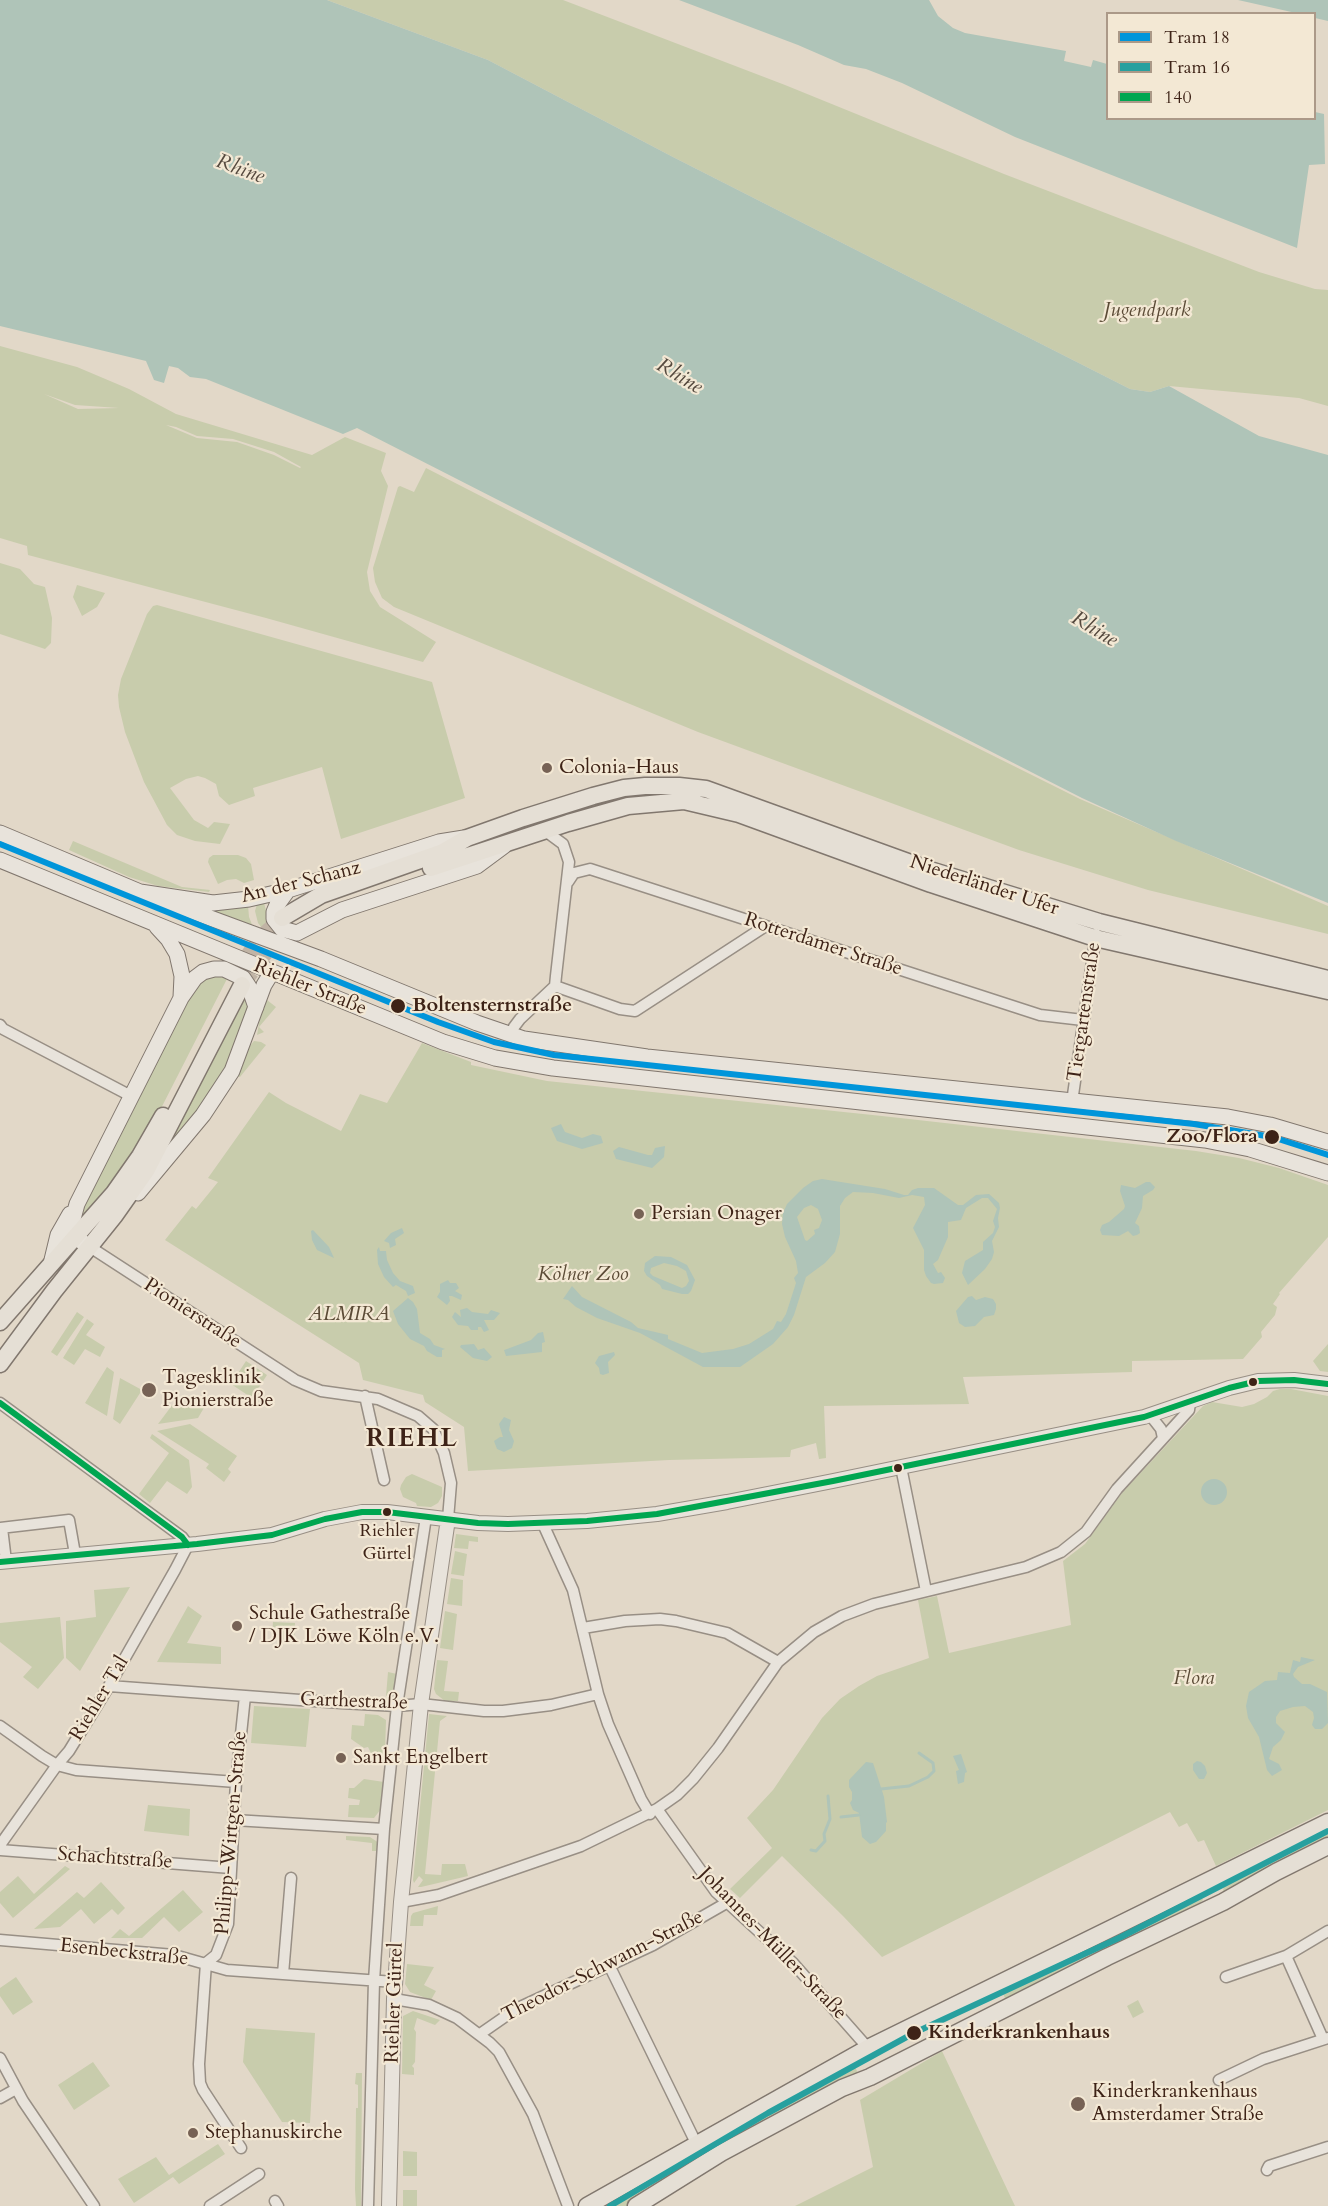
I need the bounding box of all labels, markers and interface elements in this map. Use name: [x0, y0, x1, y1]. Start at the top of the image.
legend: [1106, 12, 1316, 120]
text: Tram 18: [1164, 25, 1230, 50]
text: Tram 16: [1164, 55, 1230, 80]
text: 140: [1164, 85, 1192, 110]
water label: Rhine: [212, 150, 268, 190]
park label: Jugendpark: [1104, 299, 1190, 323]
water label: Rhine: [651, 353, 707, 401]
water label: Rhine: [1066, 606, 1122, 654]
place label: Colonia-Haus: [559, 756, 679, 780]
marker: Colonia-Haus: [540, 761, 554, 775]
street label: Niederländer Ufer: [906, 851, 1062, 921]
street label: An der Schanz: [239, 857, 363, 909]
street label: Rotterdamer Straße: [741, 908, 905, 982]
street label: Tiergartenstraße: [1063, 941, 1107, 1083]
street label: Riehler Straße: [250, 954, 370, 1022]
place label: Boltensternstraße: [412, 994, 572, 1018]
marker: Boltensternstraße: [389, 997, 407, 1015]
place label: Zoo/Flora: [1166, 1125, 1258, 1149]
marker: Zoo/Flora: [1263, 1128, 1281, 1146]
place label: Persian Onager: [651, 1202, 782, 1226]
marker: Persian Onager: [632, 1207, 646, 1221]
park label: Kölner Zoo: [538, 1263, 628, 1287]
street label: Pionierstraße: [139, 1274, 245, 1354]
park label: ALMIRA: [308, 1303, 390, 1327]
place label: Tagesklinik Pionierstraße: [162, 1366, 274, 1413]
unlabelled marker: [1247, 1376, 1259, 1388]
marker: Tagesklinik Pionierstraße: [140, 1381, 158, 1399]
district label: RIEHL: [366, 1424, 458, 1456]
unlabelled marker: [892, 1462, 904, 1474]
marker: Riehler Gürtel: [381, 1506, 393, 1518]
place label: Riehler Gürtel: [360, 1521, 414, 1564]
place label: Schule Gathestraße / DJK Löwe Köln e.V.: [249, 1602, 439, 1649]
marker: Schule Gathestraße / DJK Löwe Köln e.V.: [230, 1619, 244, 1633]
street label: Riehler Tal: [65, 1652, 135, 1746]
park label: Flora: [1173, 1667, 1215, 1691]
street label: Garthestraße: [300, 1688, 408, 1716]
street label: Philipp-Wirtgen-Straße: [211, 1730, 253, 1936]
place label: Sankt Engelbert: [353, 1746, 488, 1770]
marker: Sankt Engelbert: [334, 1751, 348, 1765]
street label: Schachtstraße: [57, 1843, 173, 1875]
street label: Johannes-Müller-Straße: [693, 1863, 851, 2025]
street label: Theodor-Schwann-Straße: [498, 1906, 708, 2028]
street label: Esenbeckstraße: [59, 1934, 189, 1972]
street label: Riehler Gürtel: [381, 1942, 409, 2064]
place label: Kinderkrankenhaus: [928, 2021, 1110, 2045]
marker: Kinderkrankenhaus: [905, 2024, 923, 2042]
place label: Kinderkrankenhaus Amsterdamer Straße: [1092, 2080, 1264, 2127]
marker: Kinderkrankenhaus Amsterdamer Straße: [1069, 2095, 1087, 2113]
place label: Stephanuskirche: [205, 2121, 343, 2145]
marker: Stephanuskirche: [186, 2126, 200, 2140]

